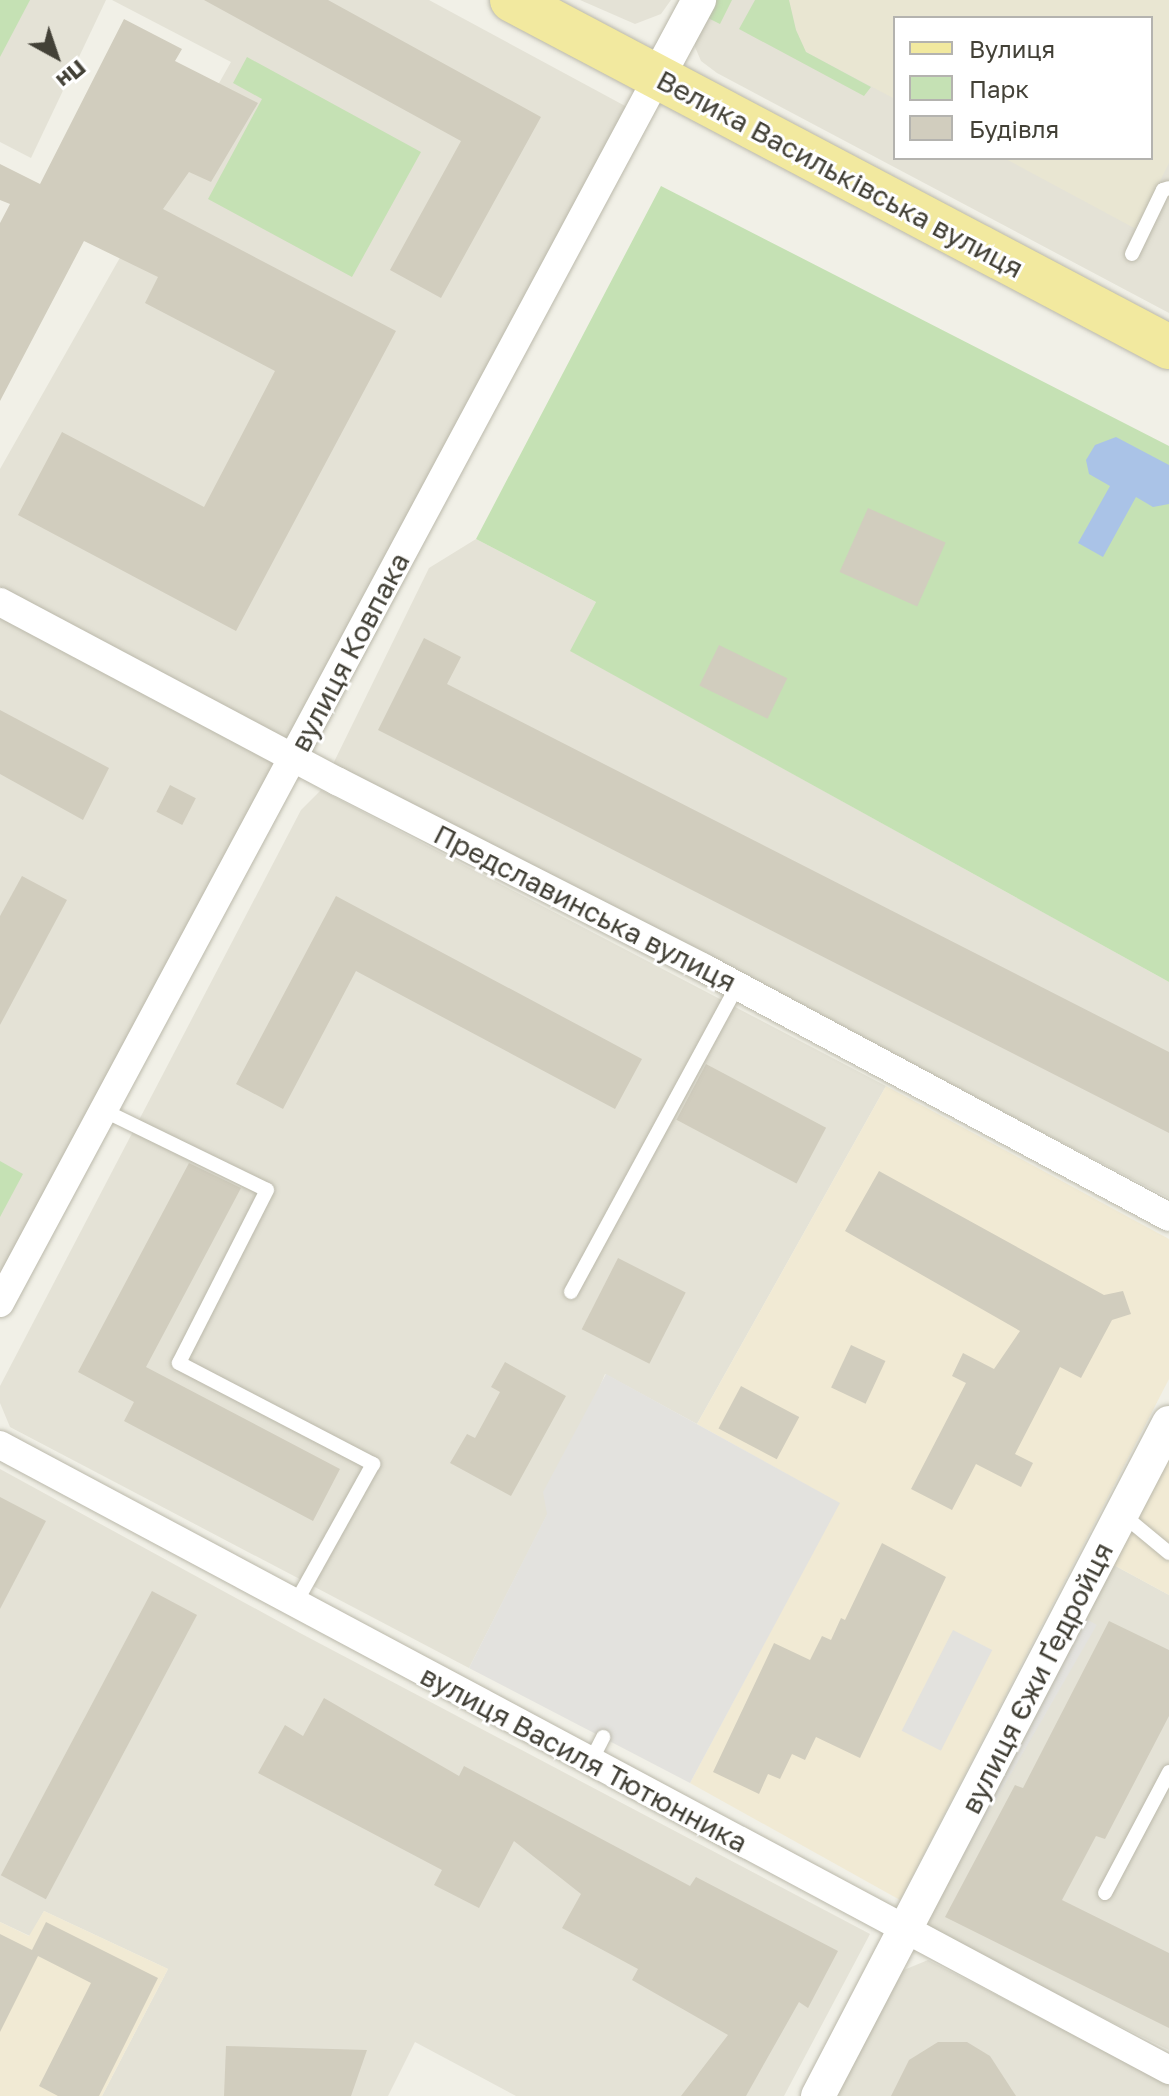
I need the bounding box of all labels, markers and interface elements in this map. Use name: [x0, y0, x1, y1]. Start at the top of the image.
north arrow: [16, 16, 96, 96]
legend: [893, 16, 1153, 160]
text: Вулиця: [969, 34, 1055, 63]
text: Пн: [52, 55, 92, 95]
street label: Велика Васильківська вулиця: [651, 63, 1029, 285]
text: Парк: [969, 74, 1029, 103]
text: Будівля: [969, 114, 1059, 143]
street label: вулиця Ковпака: [283, 547, 417, 757]
street label: Предславинська вулиця: [428, 817, 742, 999]
street label: вулиця Єжи Ґедройця: [954, 1537, 1120, 1819]
street label: вулиця Василя Тютюнника: [415, 1658, 753, 1860]

